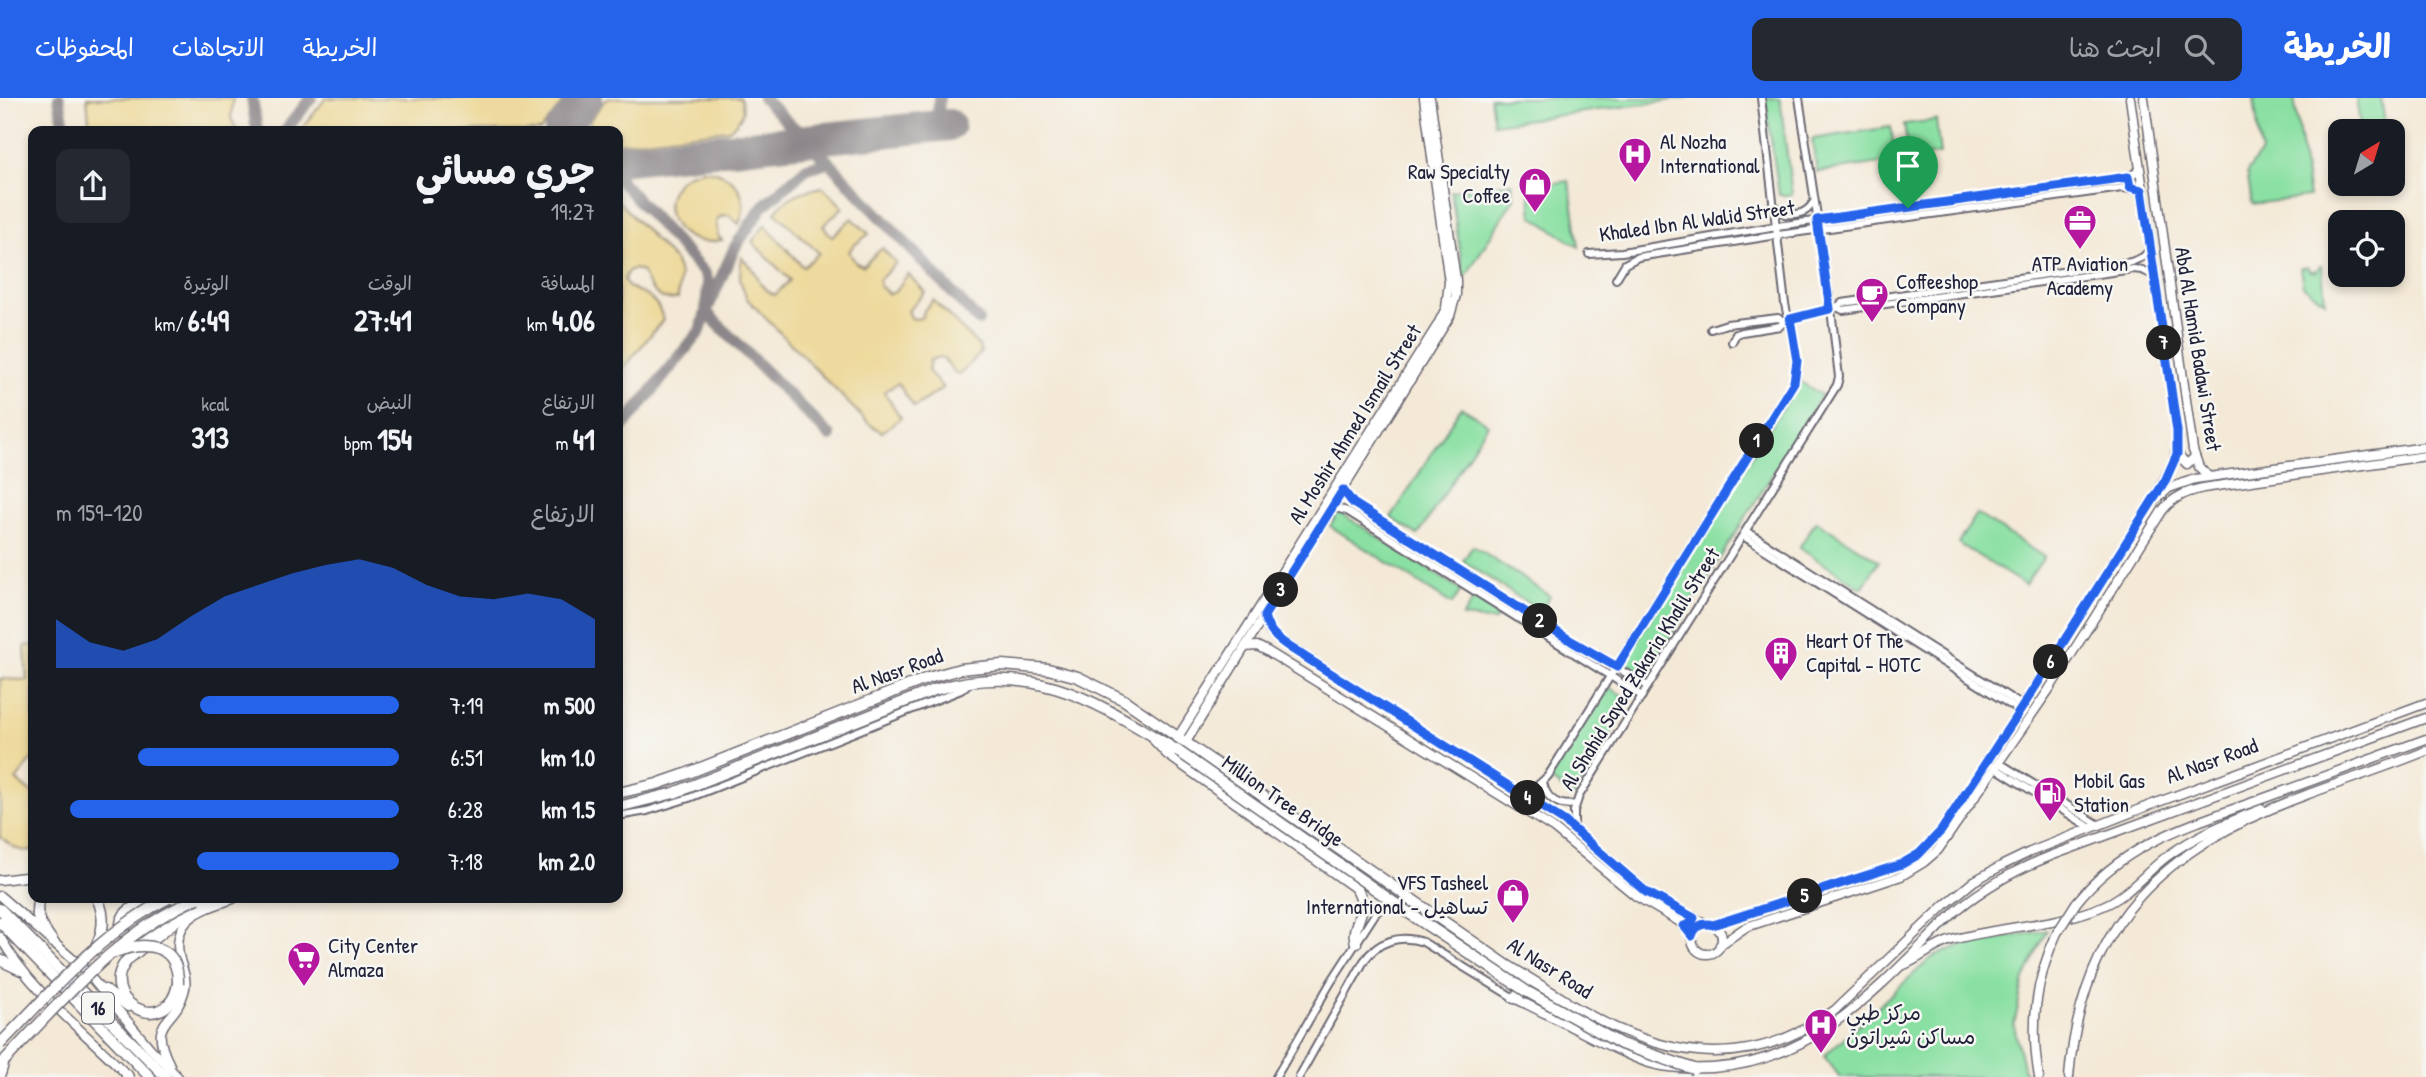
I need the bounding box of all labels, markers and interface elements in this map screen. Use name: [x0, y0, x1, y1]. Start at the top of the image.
search box: [1752, 18, 2242, 81]
text: الخريطة: [2284, 24, 2391, 68]
text: ابحث هنا: [2069, 30, 2162, 65]
icon: search: [2180, 30, 2218, 68]
text: المحفوظات: [35, 31, 134, 63]
text: الاتجاهات: [172, 31, 265, 63]
text: الخريطة: [303, 31, 377, 63]
north arrow: [2328, 119, 2404, 196]
map controls: [2328, 119, 2405, 287]
place label: Al Nozha International: [1660, 127, 1760, 180]
hospital icon: Al Nozha International: [1616, 135, 1654, 184]
pin: [1878, 136, 1938, 208]
text: جري مسائي: [415, 144, 595, 196]
icon: arrive: [1889, 147, 1927, 185]
button: share: [56, 149, 130, 223]
place label: Raw Specialty Coffee: [1408, 157, 1510, 210]
shop icon: Raw Specialty Coffee: [1516, 165, 1554, 214]
street label: Khaled Ibn Al Walid Street: [1597, 192, 1797, 249]
text: 19:27: [551, 196, 595, 227]
office icon: ATP Aviation Academy: [2061, 202, 2099, 251]
button: locate: [2328, 210, 2405, 287]
street label: Abd Al Hamid Badawi Street: [2168, 245, 2229, 454]
place label: ATP Aviation Academy: [2032, 249, 2128, 302]
place label: Coffeeshop Company: [1896, 267, 1978, 320]
text: الوتيرة: [183, 270, 229, 296]
text: الوقت: [368, 270, 412, 296]
text: المسافة: [541, 270, 595, 296]
cafe icon: Coffeeshop Company: [1853, 275, 1891, 324]
text: 6:49: [188, 300, 229, 340]
text: 27:41: [354, 300, 412, 340]
text: 4.06: [552, 300, 595, 340]
text: /km: [155, 311, 188, 337]
text: km: [527, 311, 552, 337]
street label: Al Moshir Ahmed Ismail Street: [1281, 318, 1428, 529]
pin: 7: [2146, 326, 2182, 360]
text: 7: [2159, 329, 2168, 355]
text: النبض: [367, 389, 412, 415]
text: الارتفاع: [542, 389, 595, 415]
text: kcal: [201, 391, 229, 417]
text: 313: [191, 417, 229, 457]
text: 154: [377, 419, 412, 459]
text: 41: [573, 419, 595, 459]
pin: 1: [1740, 424, 1774, 458]
text: 1: [1753, 427, 1760, 453]
text: bpm: [344, 430, 377, 456]
text: m: [556, 430, 573, 456]
text: 120–159 m: [56, 497, 143, 528]
text: الارتفاع: [531, 498, 595, 529]
street label: Al Shahid Sayed Zakaria Khalil Street: [1553, 541, 1727, 796]
pin: 3: [1264, 573, 1298, 608]
text: 3: [1276, 576, 1285, 602]
pin: 2: [1522, 603, 1558, 638]
text: 2: [1535, 607, 1544, 633]
place label: Heart Of The Capital - HOTC: [1806, 626, 1921, 679]
building icon: Heart Of The Capital - HOTC: [1762, 634, 1800, 683]
street label: Al Nasr Road: [847, 641, 947, 700]
pin: 6: [2034, 644, 2068, 680]
text: 6: [2047, 648, 2054, 674]
text: 7:19: [449, 690, 483, 721]
text: 500 m: [544, 690, 595, 721]
street label: Al Nasr Road: [2162, 731, 2262, 790]
text: 6:51: [450, 742, 483, 773]
text: 1.0 km: [541, 742, 595, 773]
street label: Million Tree Bridge: [1217, 748, 1350, 853]
place label: Mobil Gas Station: [2074, 766, 2145, 819]
fuel station icon: Mobil Gas Station: [2031, 774, 2069, 823]
pin: 4: [1510, 780, 1546, 816]
text: 4: [1524, 784, 1531, 810]
text: 6:28: [448, 794, 483, 825]
text: 1.5 km: [542, 794, 595, 825]
text: 7:18: [448, 846, 483, 877]
text: 2.0 km: [539, 846, 595, 877]
place label: VFS Tasheel International - تساهيل: [1306, 868, 1489, 921]
shop icon: VFS Tasheel International - تساهيل: [1494, 876, 1532, 925]
pin: 5: [1787, 878, 1822, 914]
text: 5: [1800, 882, 1809, 908]
street label: Al Nasr Road: [1502, 930, 1598, 1005]
place label: City Center Almaza: [328, 931, 418, 984]
supermarket icon: City Center Almaza: [285, 939, 323, 988]
road number: 16: [82, 992, 114, 1024]
place label: مركز طبي مساكن شيراتون: [1846, 998, 1975, 1051]
hospital icon: مركز طبي مساكن شيراتون: [1802, 1006, 1840, 1055]

